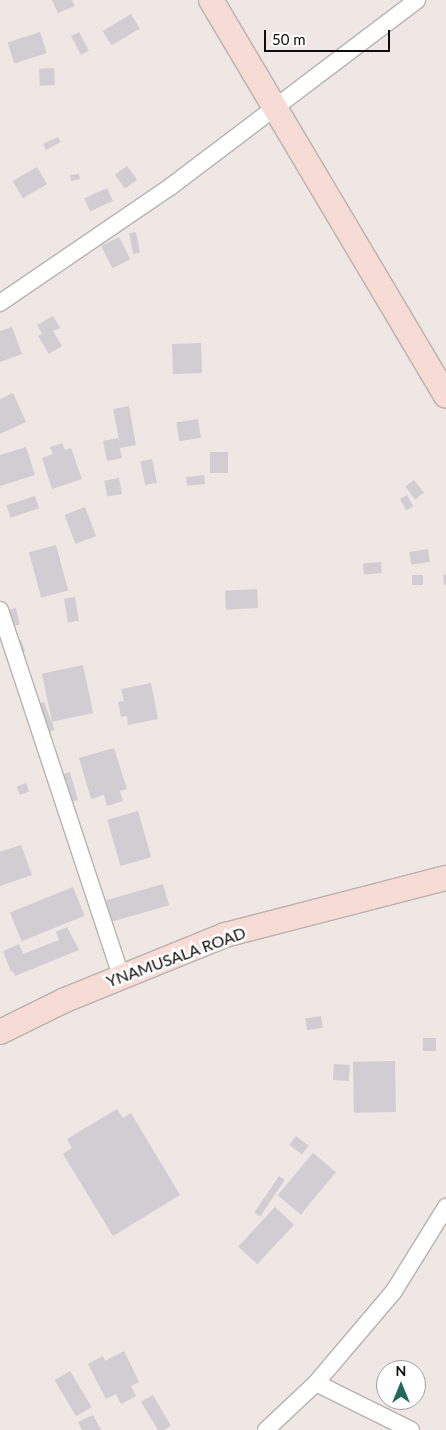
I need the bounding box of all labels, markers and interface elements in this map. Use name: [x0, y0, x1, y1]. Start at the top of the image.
scale bar: [266, 20, 392, 52]
text: 50 m: [272, 30, 306, 48]
street label: YNAMUSALA ROAD: [103, 923, 249, 991]
north arrow: [376, 1360, 426, 1410]
text: N: [396, 1362, 406, 1379]

